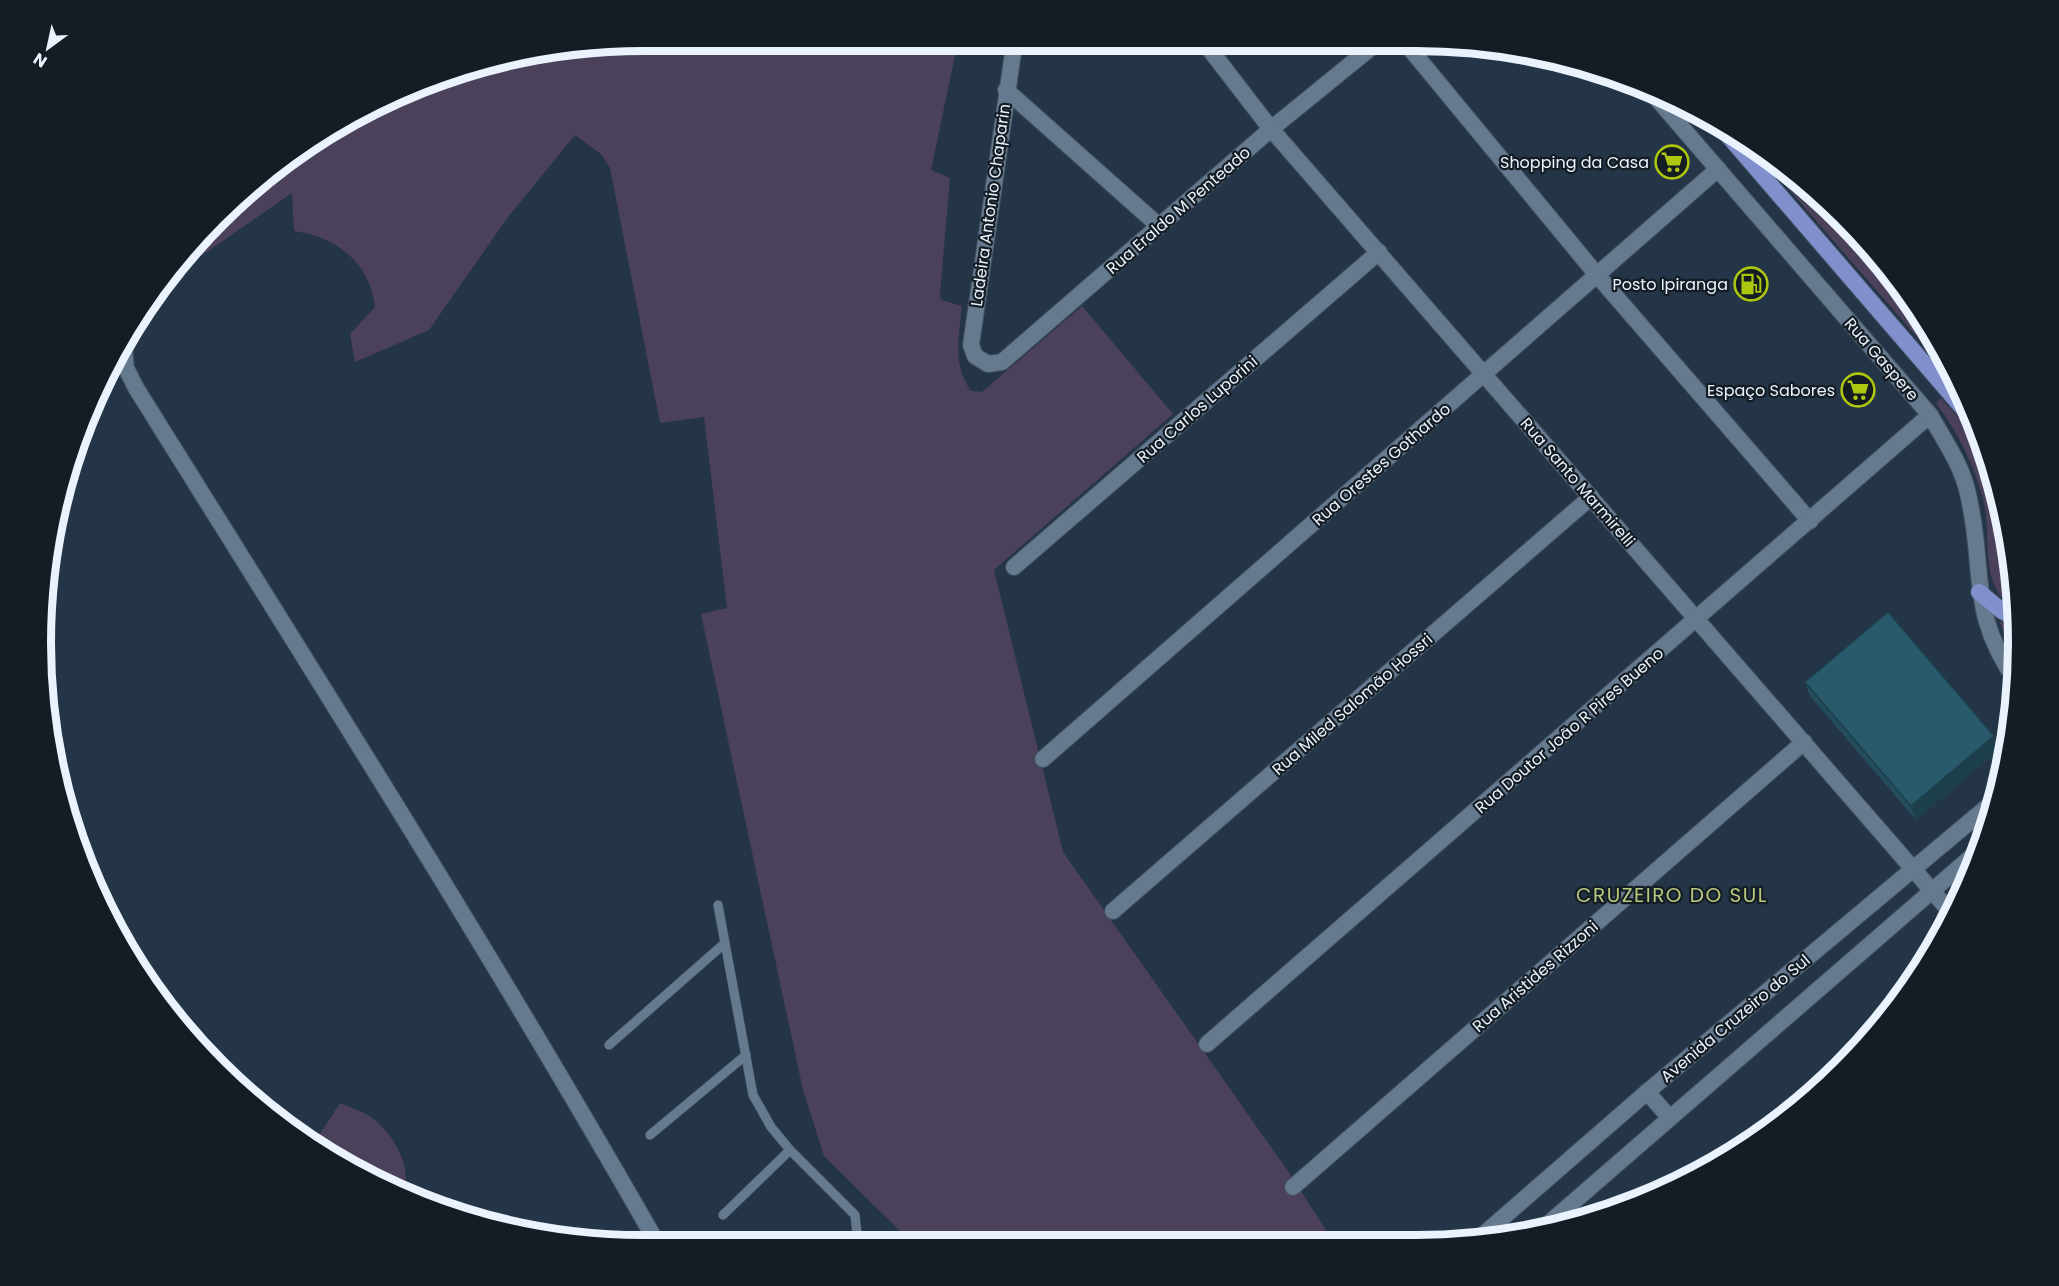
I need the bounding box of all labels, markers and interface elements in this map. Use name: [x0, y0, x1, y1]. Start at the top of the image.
north arrow: [18, 18, 78, 78]
text: N: [29, 47, 51, 73]
street label: Ladeira Antonio Chaparin: [965, 102, 1016, 308]
street label: Rua Eraldo M Penteado: [1101, 141, 1255, 280]
supermarket icon: Shopping da Casa: [1654, 144, 1690, 180]
place label: Shopping da Casa: [1500, 151, 1649, 174]
fuel station icon: Posto Ipiranga: [1733, 266, 1769, 302]
place label: Posto Ipiranga: [1612, 273, 1728, 296]
street label: Rua Gaspere: [1839, 313, 1924, 406]
street label: Rua Carlos Luporini: [1132, 350, 1263, 468]
supermarket icon: Espaço Sabores: [1840, 372, 1876, 408]
place label: Espaço Sabores: [1707, 379, 1835, 402]
street label: Rua Orestes Gothardo: [1307, 398, 1456, 531]
street label: Rua Santo Marmirelli: [1515, 413, 1640, 552]
street label: Rua Miled Salomão Hossri: [1267, 628, 1438, 781]
street label: Rua Doutor João R Pires Bueno: [1470, 642, 1669, 819]
district label: CRUZEIRO DO SUL: [1576, 881, 1768, 909]
street label: Rua Aristides Rizzoni: [1467, 915, 1603, 1037]
street label: Avenida Cruzeiro do Sul: [1656, 949, 1815, 1088]

